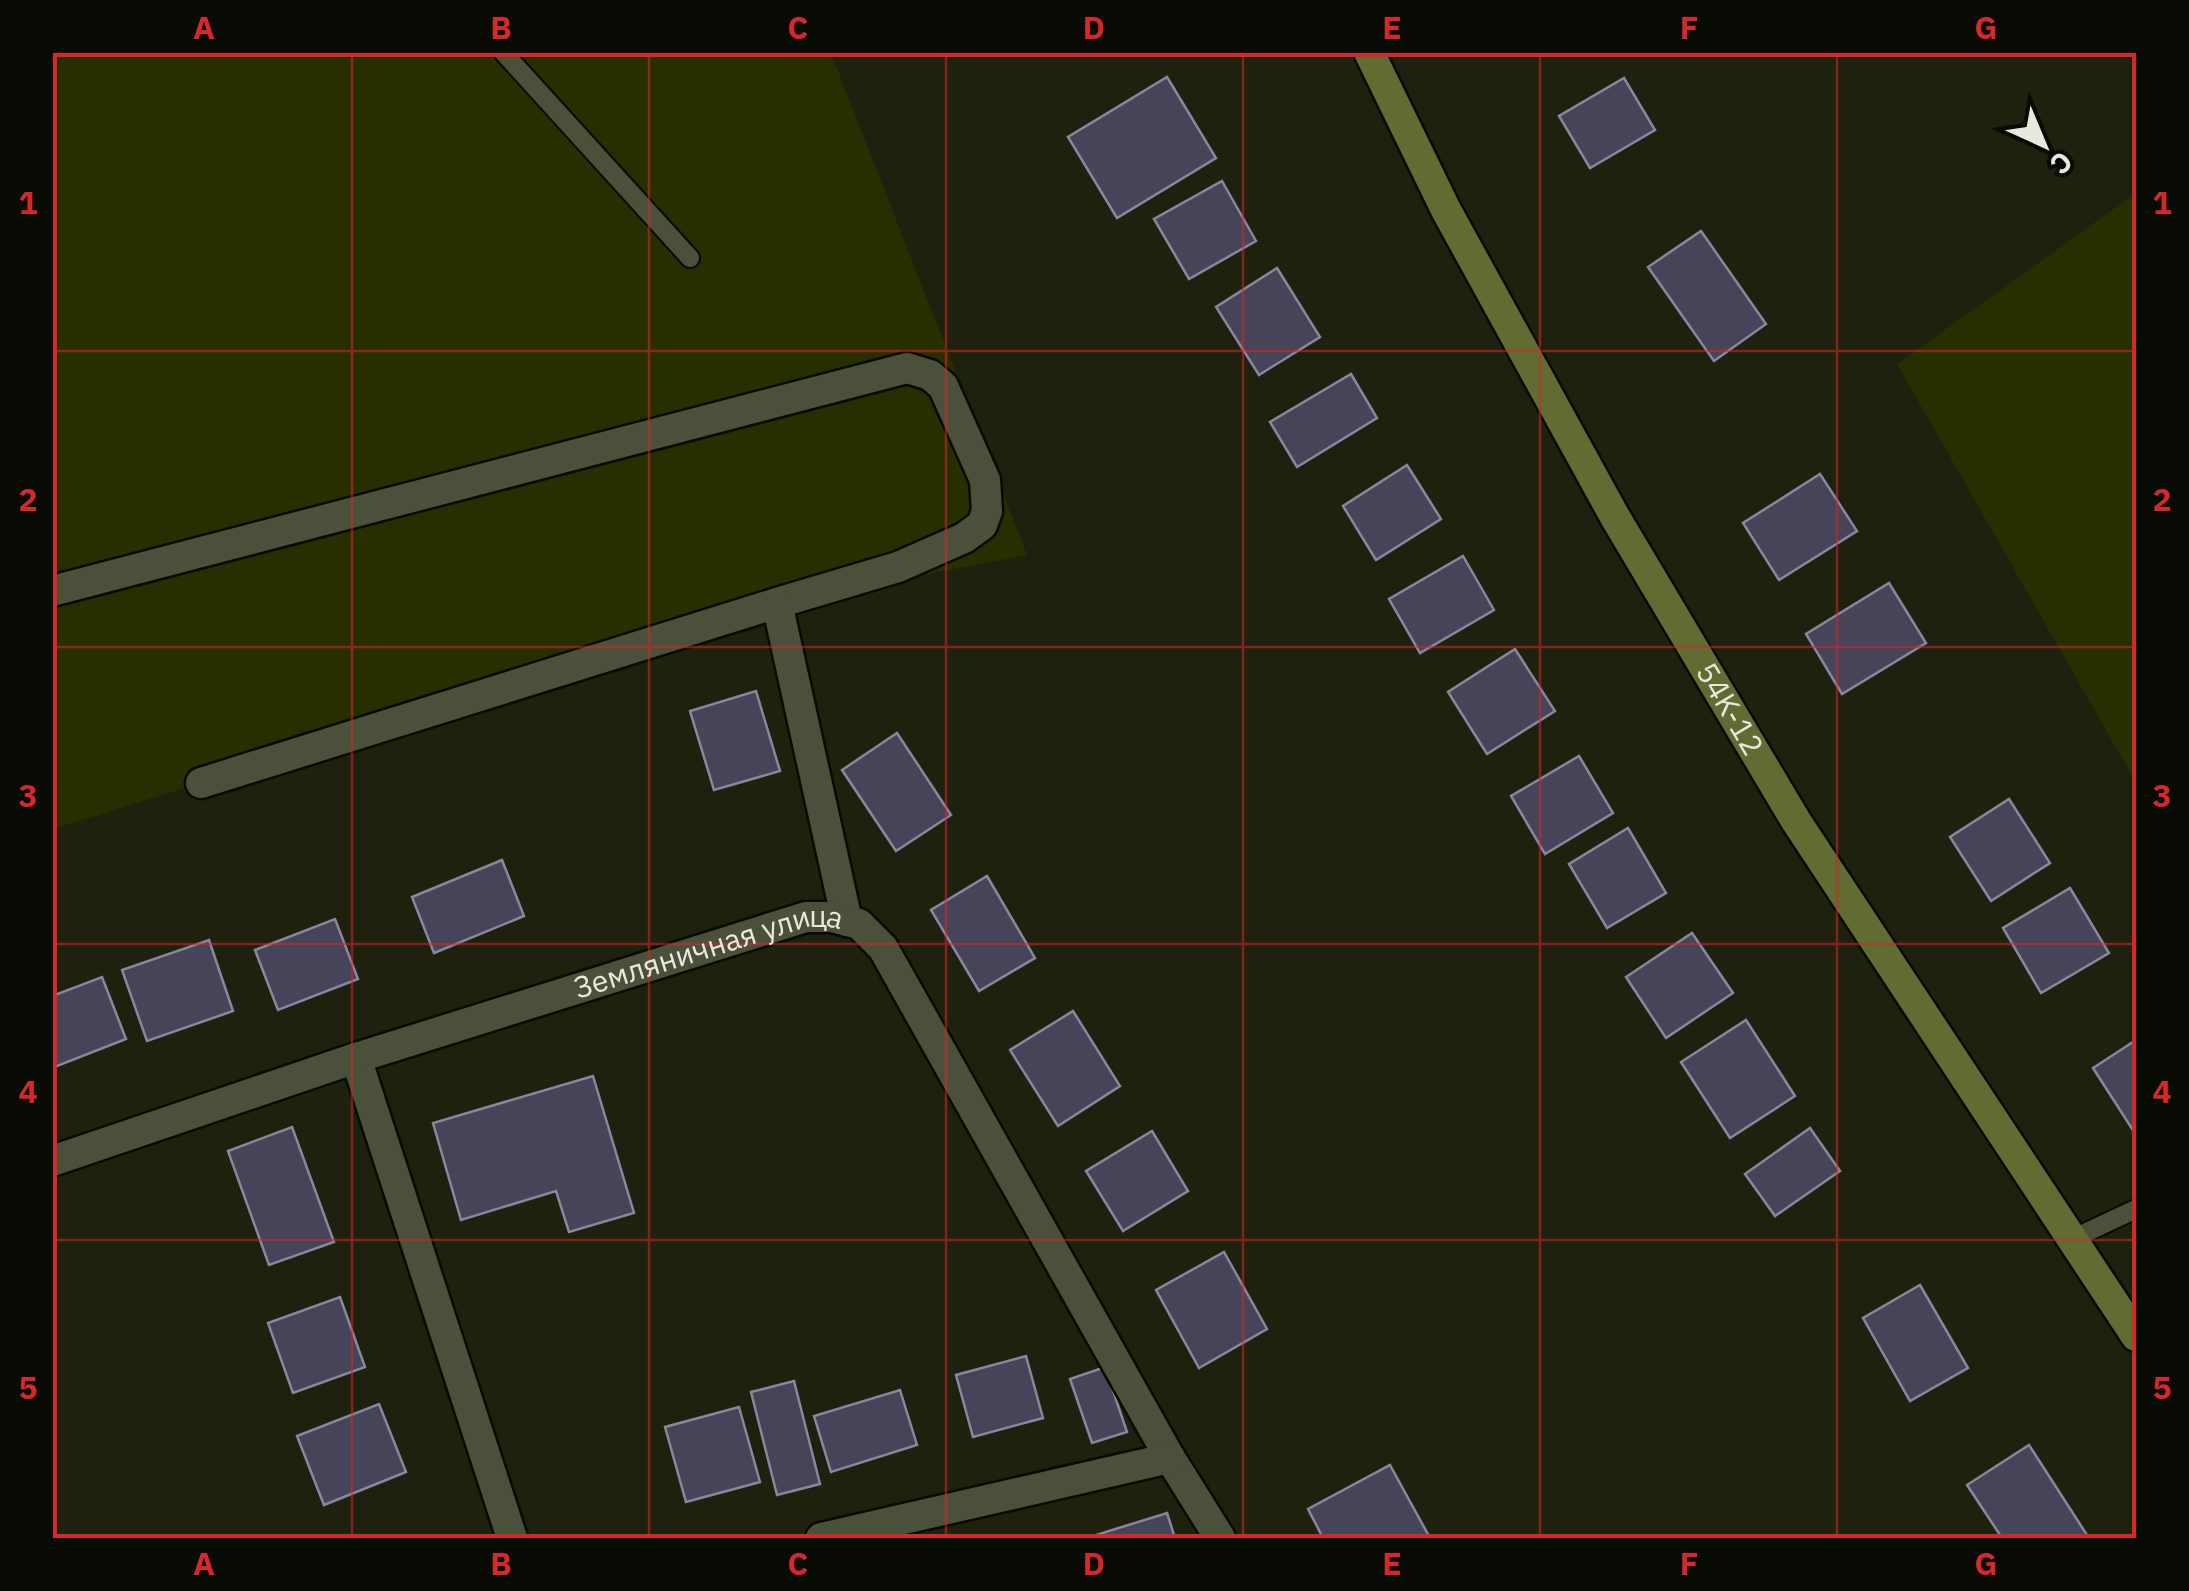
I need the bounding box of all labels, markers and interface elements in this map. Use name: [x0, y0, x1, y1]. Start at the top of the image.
text: A: [193, 6, 215, 48]
text: B: [490, 6, 512, 48]
text: C: [788, 6, 808, 48]
text: D: [1083, 6, 1105, 48]
text: E: [1382, 6, 1402, 48]
text: F: [1680, 6, 1698, 48]
text: G: [1974, 6, 1998, 48]
north arrow: [1994, 95, 2094, 195]
text: С: [2042, 144, 2081, 183]
text: 1: [18, 181, 38, 223]
text: 1: [2152, 181, 2172, 223]
text: 2: [18, 478, 38, 520]
text: 2: [2152, 478, 2172, 520]
street label: 54K-12: [1688, 655, 1773, 762]
text: 3: [18, 774, 38, 816]
text: 3: [2152, 774, 2172, 816]
street label: Земляничная улица: [568, 895, 848, 1007]
text: 4: [18, 1070, 38, 1112]
text: 4: [2152, 1070, 2172, 1112]
text: 5: [18, 1366, 38, 1408]
text: 5: [2152, 1366, 2172, 1408]
text: A: [193, 1542, 215, 1584]
text: B: [490, 1542, 512, 1584]
text: C: [788, 1542, 808, 1584]
text: D: [1083, 1542, 1105, 1584]
text: E: [1382, 1542, 1402, 1584]
text: F: [1680, 1542, 1698, 1584]
text: G: [1974, 1542, 1998, 1584]

